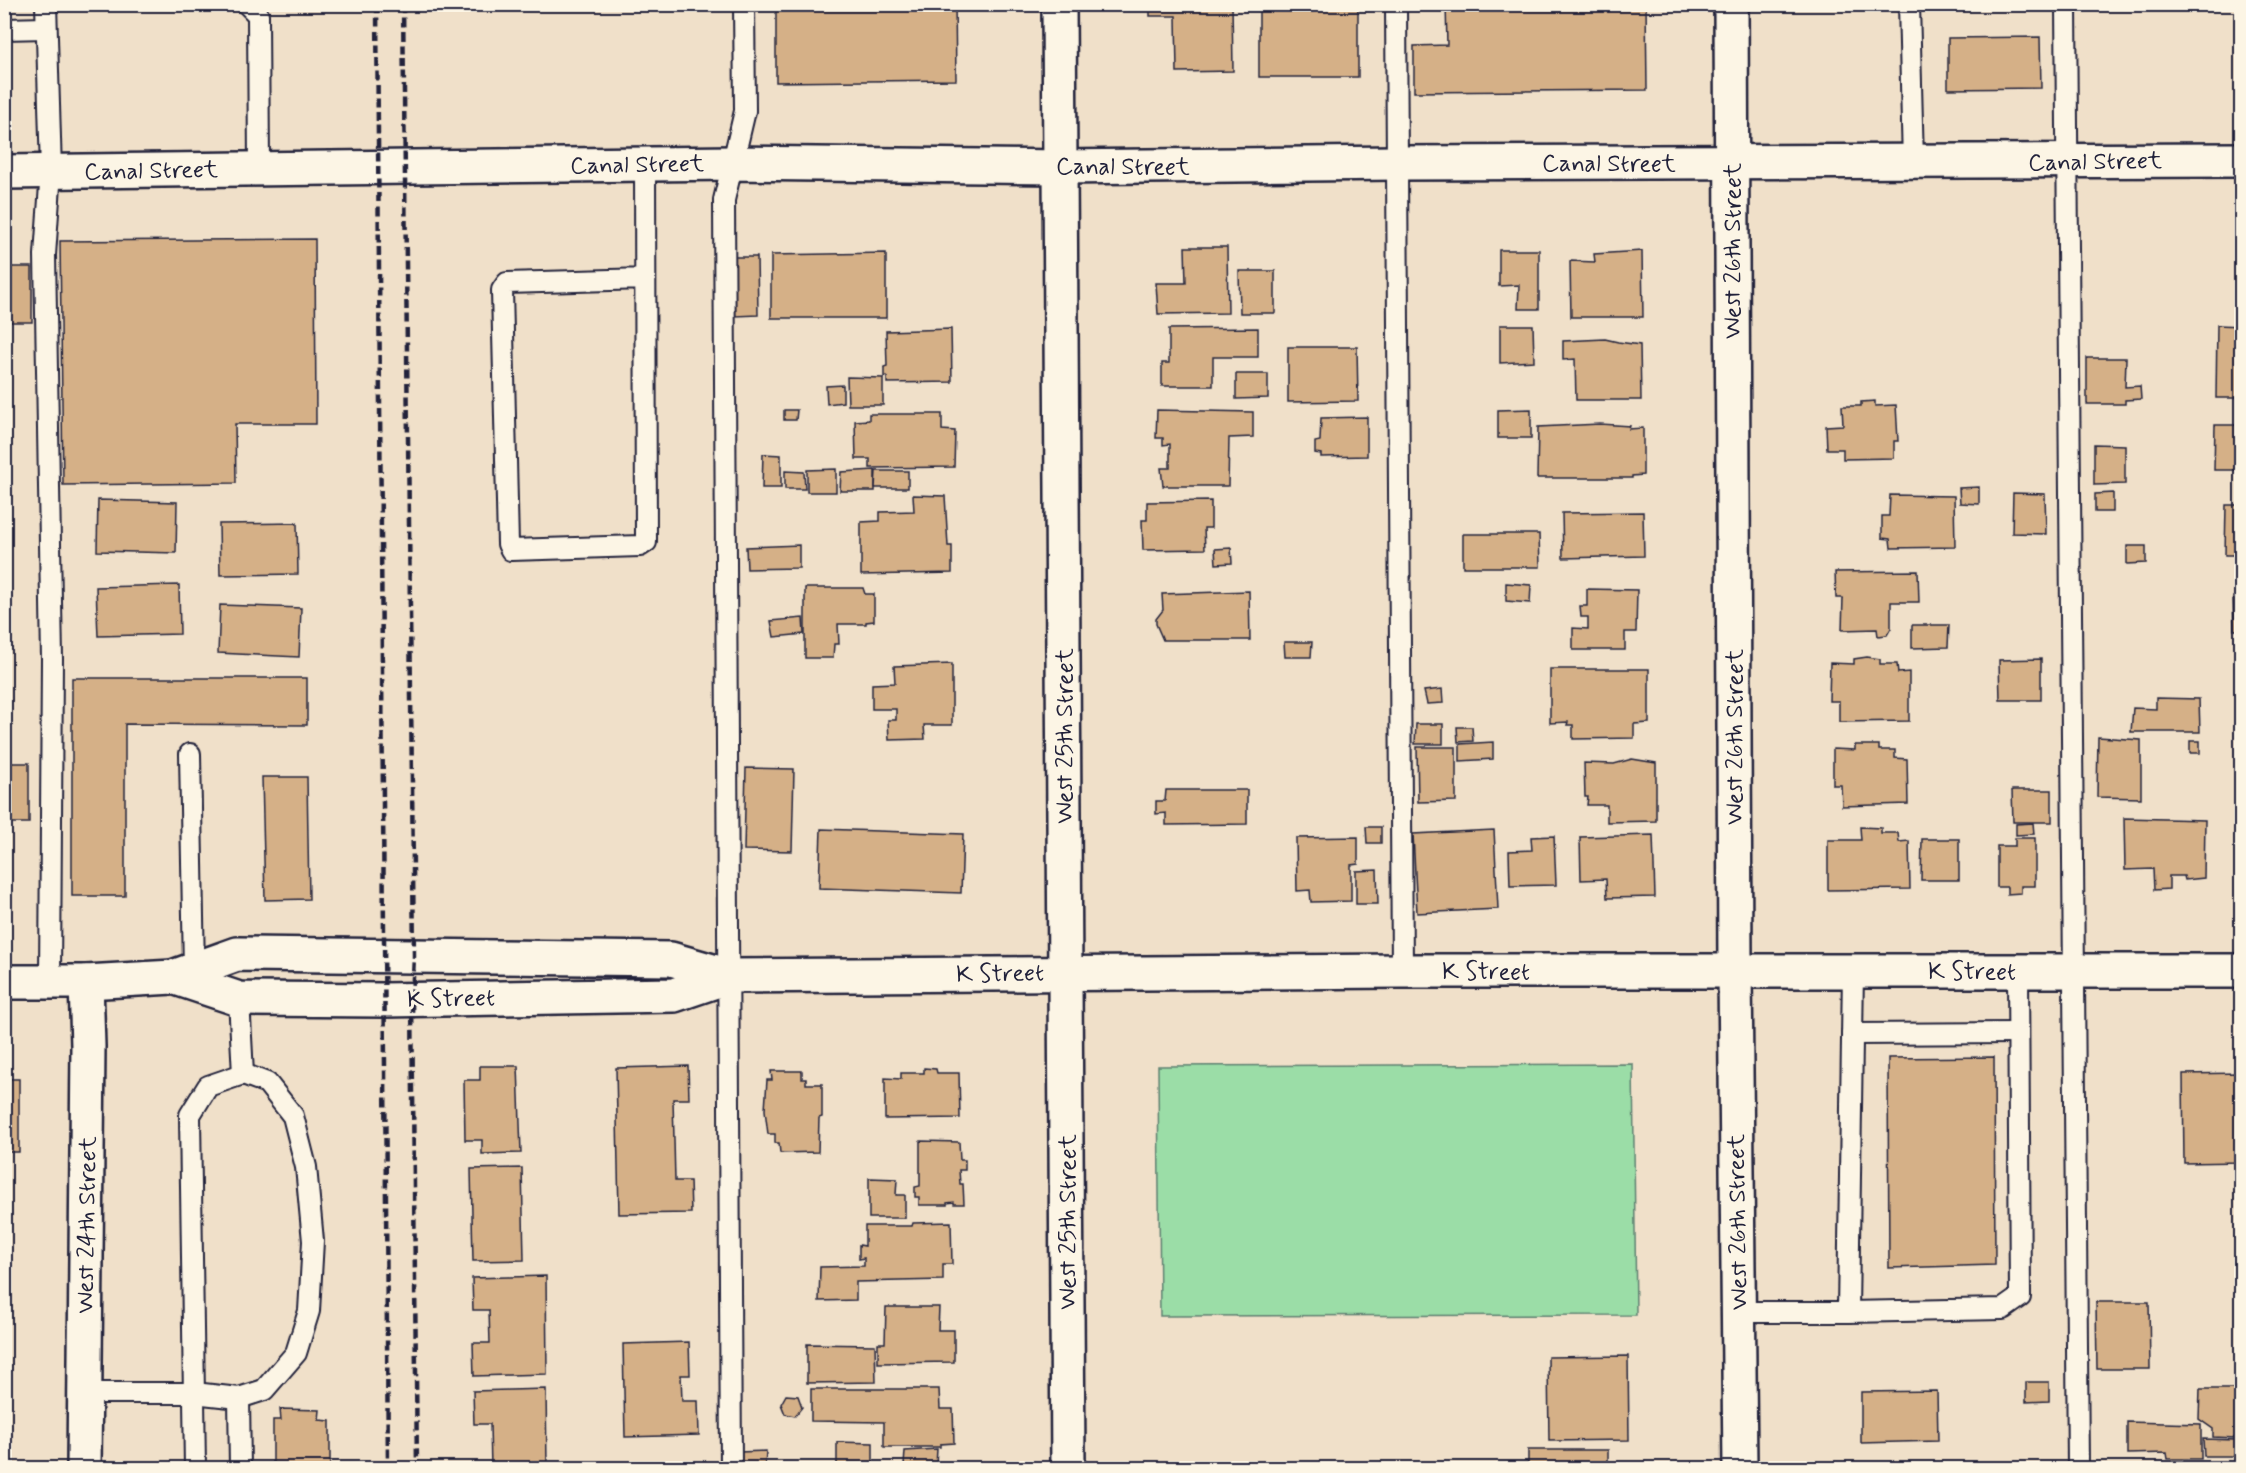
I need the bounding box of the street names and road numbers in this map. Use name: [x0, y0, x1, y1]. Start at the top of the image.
street label: Canal Street: [2028, 146, 2162, 179]
street label: Canal Street: [570, 149, 704, 182]
street label: Canal Street: [1542, 149, 1676, 180]
street label: Canal Street: [1056, 152, 1190, 183]
street label: Canal Street: [84, 155, 218, 188]
street label: West 26th Street: [1718, 163, 1749, 339]
street label: West 25th Street: [1050, 648, 1081, 824]
street label: West 26th Street: [1720, 649, 1751, 825]
street label: K Street: [1442, 957, 1530, 988]
street label: K Street: [1928, 957, 2016, 988]
street label: K Street: [956, 958, 1044, 991]
street label: K Street: [407, 983, 495, 1016]
street label: West 25th Street: [1053, 1134, 1084, 1310]
street label: West 26th Street: [1721, 1134, 1756, 1310]
street label: West 24th Street: [70, 1136, 105, 1314]

